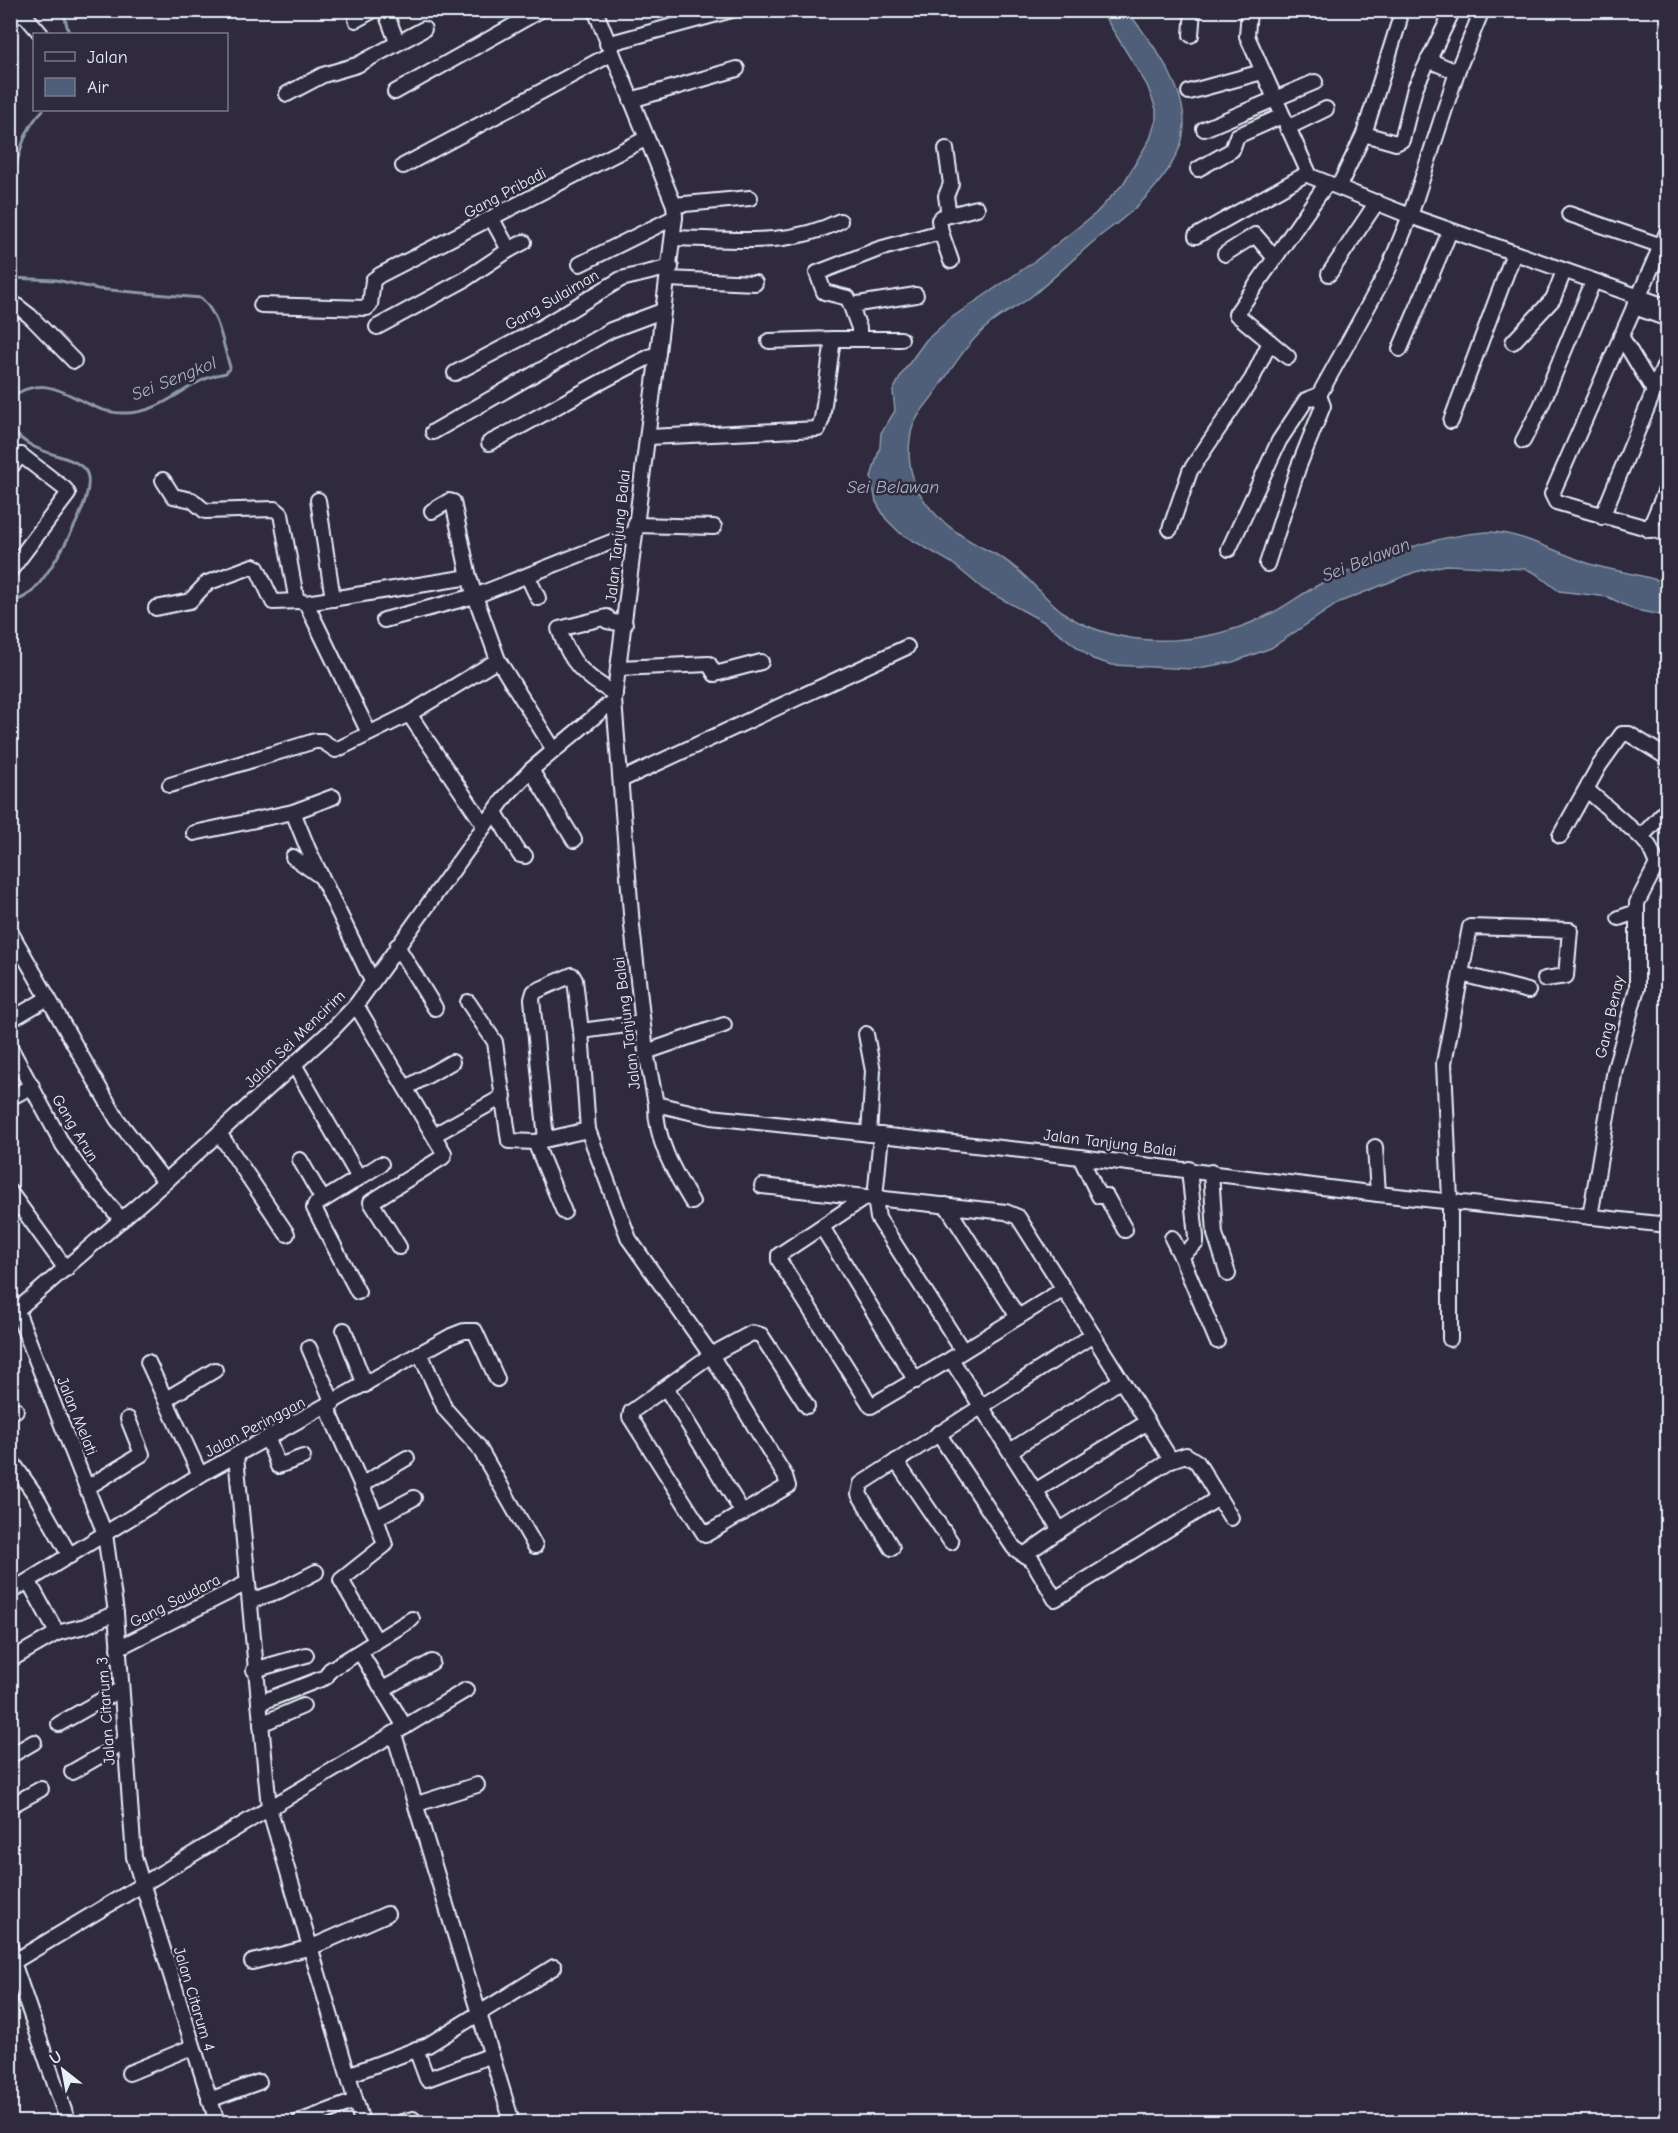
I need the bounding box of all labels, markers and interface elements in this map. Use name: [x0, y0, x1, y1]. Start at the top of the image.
legend: [33, 33, 228, 111]
text: Jalan: [87, 47, 128, 68]
text: Air: [87, 77, 110, 98]
street label: Gang Pribadi: [461, 164, 549, 222]
street label: Gang Sulaiman: [502, 266, 602, 334]
water label: Sei Sengkol: [129, 352, 220, 406]
street label: Jalan Tanjung Balai: [602, 469, 634, 603]
water label: Sei Belawan: [847, 477, 939, 498]
water label: Sei Belawan: [1319, 534, 1413, 586]
street label: Jalan Tanjung Balai: [610, 956, 644, 1090]
street label: Gang Benay: [1592, 973, 1628, 1060]
street label: Jalan Sei Mencirim: [241, 987, 349, 1091]
street label: Gang Arun: [48, 1091, 102, 1165]
street label: Jalan Tanjung Balai: [1043, 1126, 1177, 1160]
street label: Jalan Melati: [53, 1374, 101, 1458]
street label: Jalan Peringgan: [202, 1393, 308, 1461]
street label: Gang Saudara: [127, 1571, 223, 1631]
street label: Jalan Citarum 3: [93, 1656, 119, 1766]
street label: Jalan Citarum 4: [170, 1945, 218, 2053]
north arrow: [33, 2040, 93, 2100]
text: U: [47, 2048, 65, 2068]

